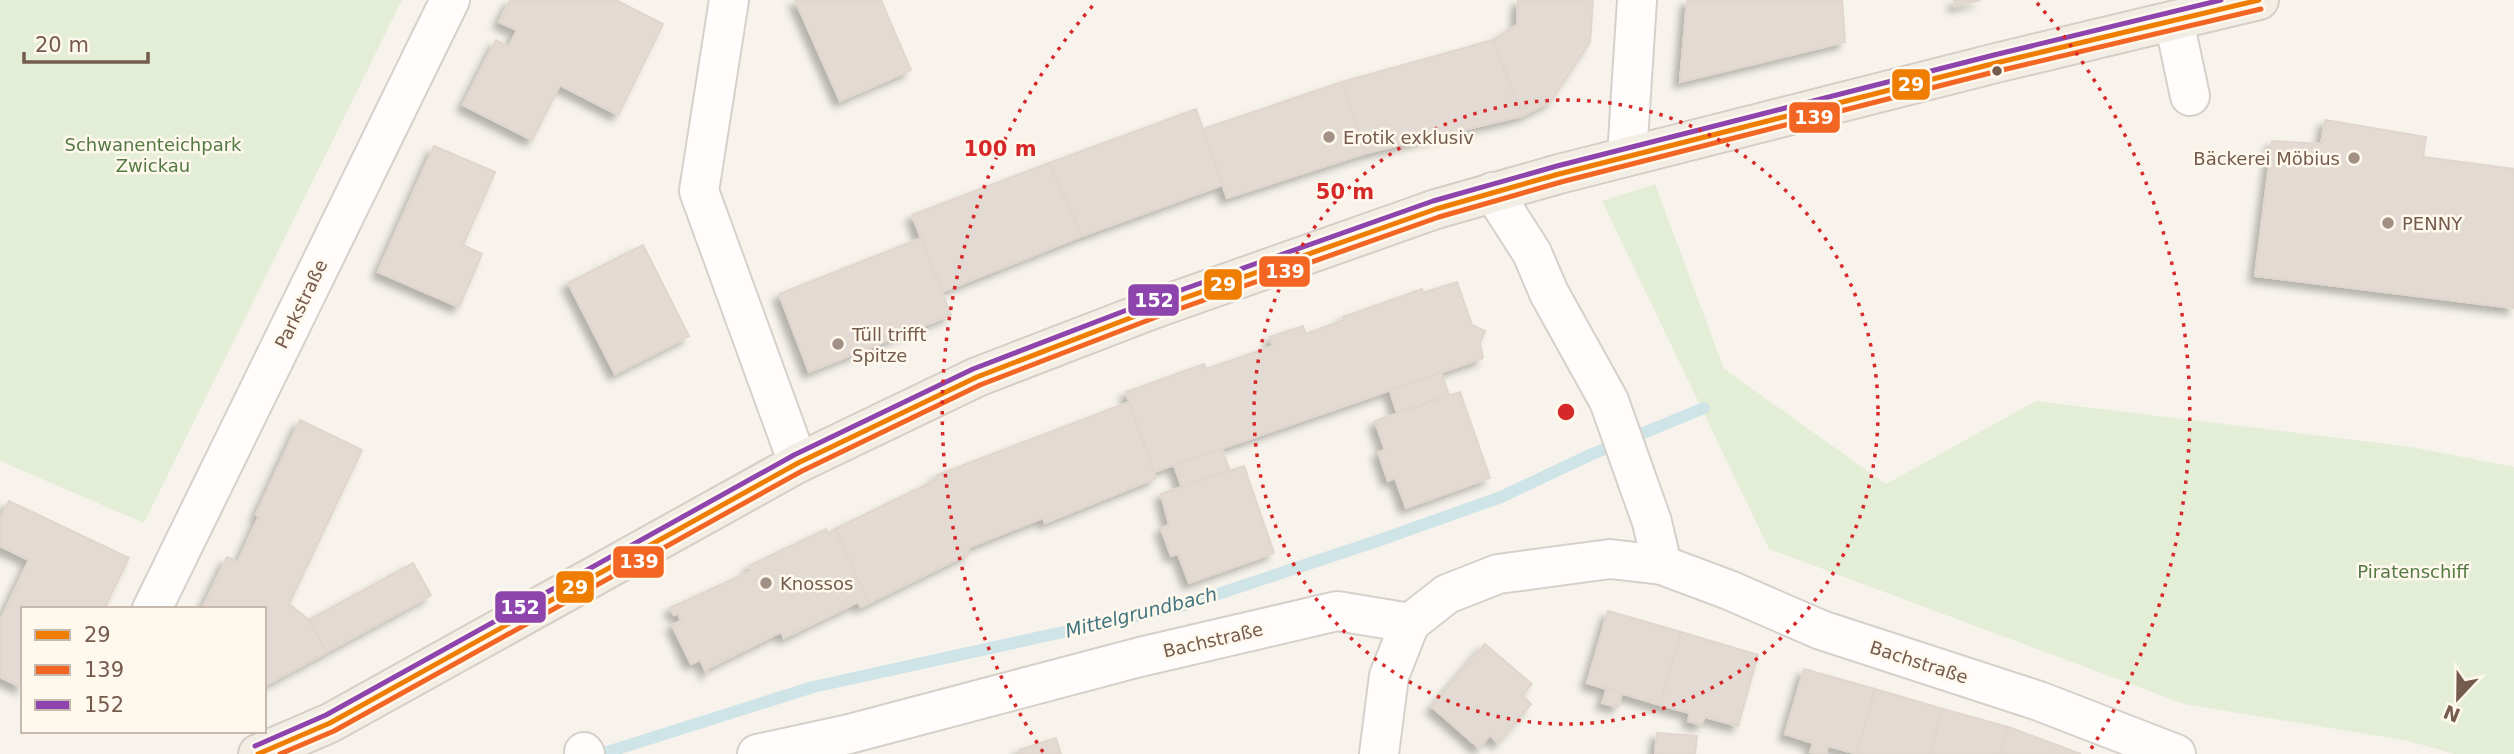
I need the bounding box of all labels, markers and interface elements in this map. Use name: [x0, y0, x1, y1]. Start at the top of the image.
scale bar: [24, 21, 149, 65]
text: 20 m: [35, 33, 89, 57]
unlabelled marker: [1990, 64, 2004, 78]
line badge: 29: [1891, 68, 1931, 101]
text: 29: [1898, 73, 1924, 95]
line badge: 139: [1788, 101, 1841, 134]
text: 139: [1794, 106, 1834, 128]
place label: Erotik exklusiv: [1343, 127, 1474, 148]
marker: Erotik exklusiv: [1321, 129, 1337, 145]
park label: Schwanenteichpark Zwickau: [64, 134, 242, 176]
text: 100 m: [963, 137, 1037, 161]
place label: Bäckerei Möbius: [2193, 148, 2340, 169]
marker: Bäckerei Möbius: [2346, 150, 2362, 166]
text: 50 m: [1316, 180, 1374, 204]
place label: PENNY: [2402, 213, 2463, 234]
marker: PENNY: [2380, 215, 2396, 231]
line badge: 139: [1258, 255, 1311, 288]
street label: Parkstraße: [270, 256, 332, 352]
text: 139: [1265, 260, 1305, 282]
line badge: 29: [1203, 268, 1243, 301]
text: 29: [1210, 273, 1236, 295]
line badge: 152: [1127, 283, 1180, 317]
text: 152: [1134, 289, 1174, 311]
place label: Tüll trifft Spitze: [851, 324, 927, 366]
marker: Tüll trifft Spitze: [830, 336, 846, 352]
centre of rings: [1554, 400, 1578, 424]
line badge: 139: [612, 545, 665, 579]
text: 139: [619, 550, 659, 572]
park label: Piratenschiff: [2357, 561, 2469, 582]
line badge: 29: [555, 570, 595, 604]
place label: Knossos: [780, 573, 853, 594]
marker: Knossos: [758, 575, 774, 591]
text: 29: [562, 576, 588, 598]
water label: Mittelgrundbach: [1063, 582, 1219, 642]
line badge: 152: [494, 590, 547, 624]
text: 152: [500, 596, 540, 618]
legend: [21, 607, 266, 733]
street label: Bachstraße: [1161, 618, 1265, 662]
text: 29: [84, 623, 111, 647]
street label: Bachstraße: [1867, 636, 1971, 688]
text: 139: [84, 658, 124, 682]
north arrow: [2423, 663, 2493, 733]
text: 152: [84, 693, 124, 717]
text: N: [2440, 701, 2463, 727]

